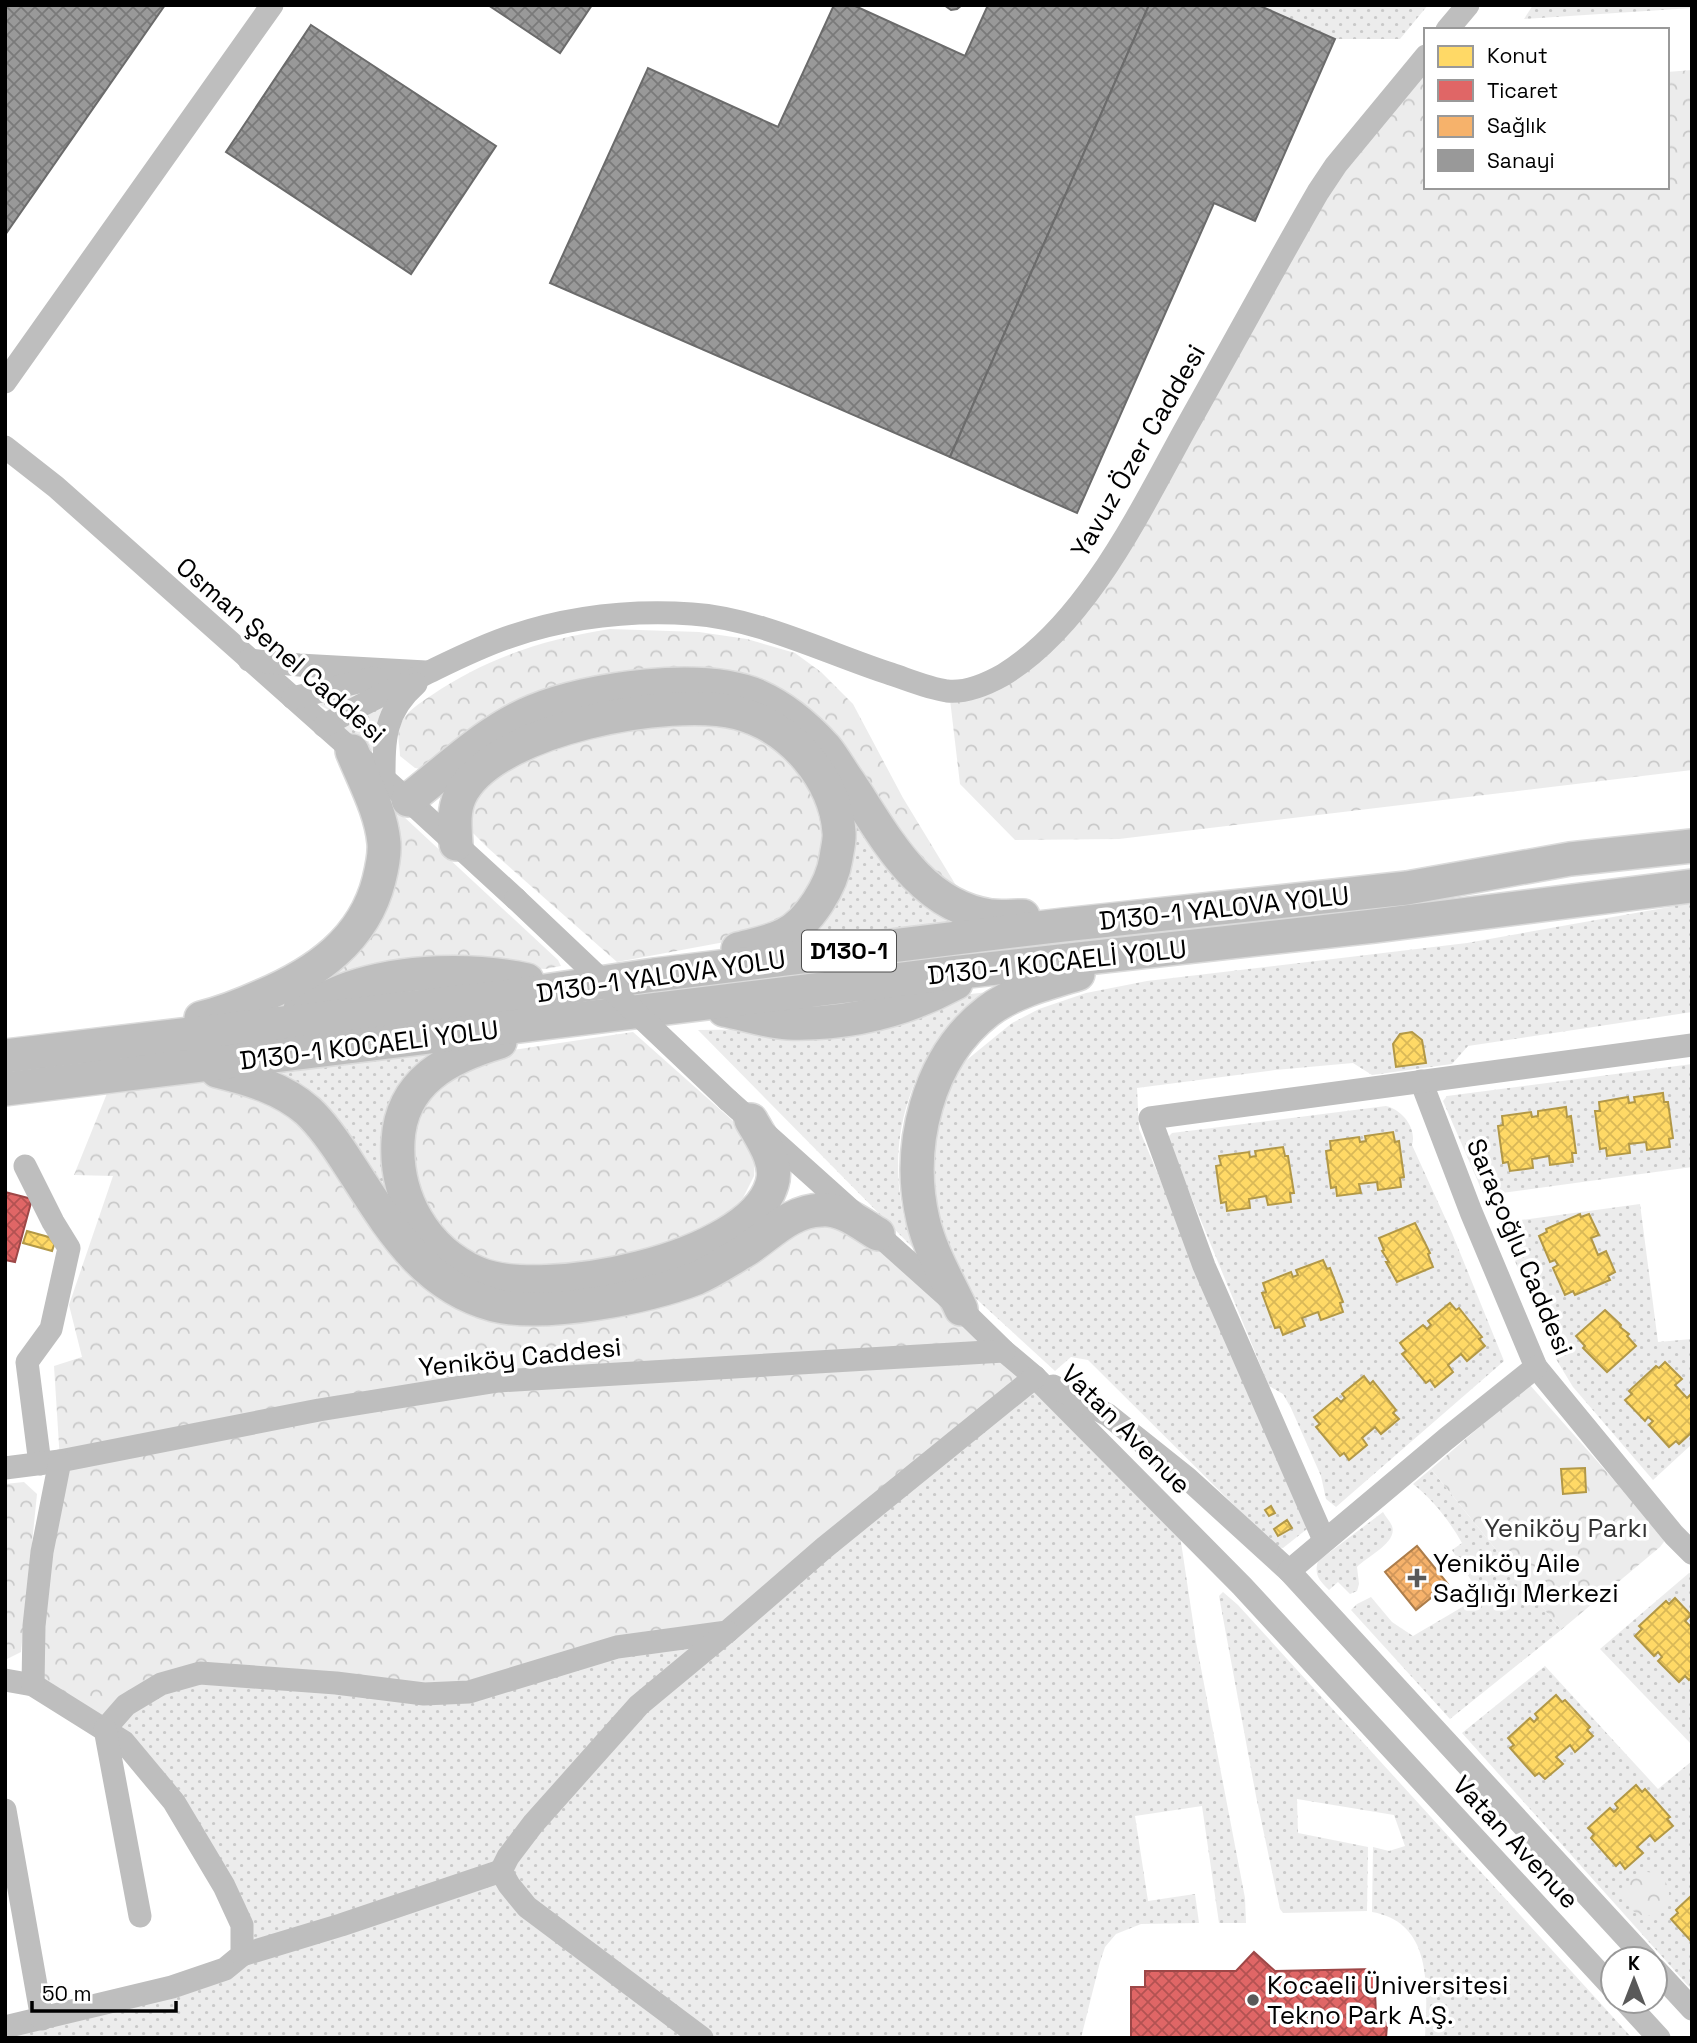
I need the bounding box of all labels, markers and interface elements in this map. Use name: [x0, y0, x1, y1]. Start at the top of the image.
legend: [1424, 28, 1669, 189]
text: Konut: [1487, 42, 1548, 69]
text: Ticaret: [1487, 77, 1558, 104]
text: Sağlık: [1487, 112, 1547, 139]
text: Sanayi: [1487, 147, 1555, 174]
street label: Yavuz Özer Caddesi: [1063, 338, 1213, 564]
street label: Osman Şenel Caddesi: [169, 550, 393, 750]
street label: D130-1 YALOVA YOLU: [1097, 878, 1351, 938]
road number: D130-1: [802, 931, 896, 972]
street label: D130-1 KOCAELİ YOLU: [926, 931, 1188, 993]
street label: D130-1 YALOVA YOLU: [534, 942, 788, 1010]
street label: D130-1 KOCAELİ YOLU: [238, 1012, 500, 1078]
street label: Saraçoğlu Caddesi: [1459, 1133, 1581, 1361]
street label: Yeniköy Caddesi: [417, 1329, 623, 1385]
street label: Vatan Avenue: [1054, 1357, 1198, 1501]
park label: Yeniköy Parkı: [1484, 1511, 1648, 1545]
place label: Yeniköy Aile Sağlığı Merkezi: [1433, 1546, 1619, 1610]
marker: Yeniköy Aile Sağlığı Merkezi: [1407, 1568, 1427, 1588]
street label: Vatan Avenue: [1446, 1768, 1586, 1916]
north arrow: [1599, 1945, 1669, 2015]
text: K: [1628, 1951, 1640, 1976]
place label: Kocaeli Üniversitesi Tekno Park A.Ş.: [1267, 1968, 1508, 2032]
scale bar: [32, 1969, 175, 2013]
text: 50 m: [42, 1980, 92, 2007]
marker: Kocaeli Üniversitesi Tekno Park A.Ş.: [1245, 1992, 1261, 2008]

